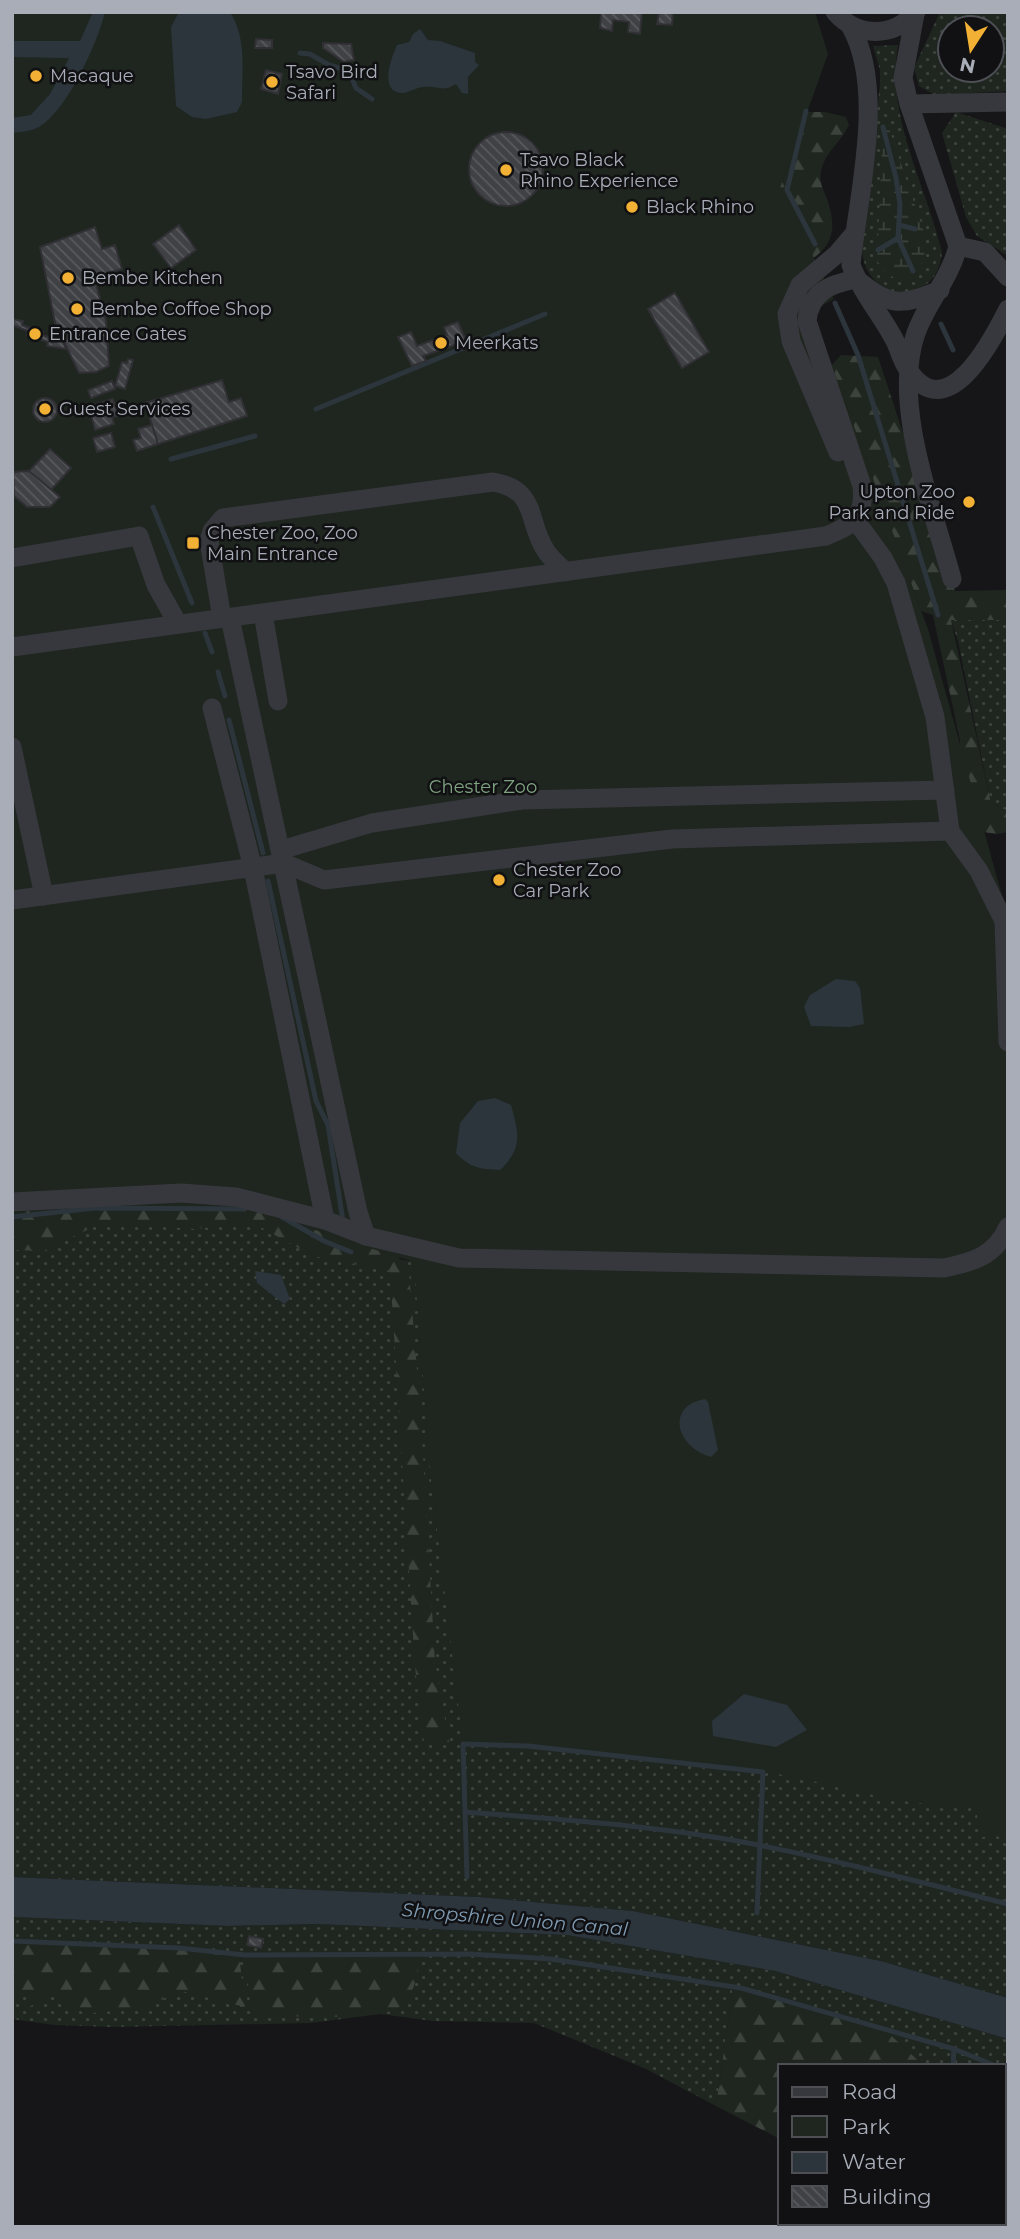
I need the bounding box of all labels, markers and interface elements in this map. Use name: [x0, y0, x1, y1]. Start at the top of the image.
north arrow: [936, 14, 1006, 84]
text: N: [958, 52, 977, 78]
place label: Tsavo Bird Safari: [286, 61, 378, 104]
place label: Macaque: [50, 65, 134, 87]
marker: Macaque: [28, 68, 44, 84]
marker: Tsavo Bird Safari: [264, 74, 280, 90]
place label: Tsavo Black Rhino Experience: [520, 149, 679, 192]
marker: Tsavo Black Rhino Experience: [498, 162, 514, 178]
place label: Black Rhino: [646, 196, 754, 218]
marker: Black Rhino: [624, 199, 640, 215]
place label: Bembe Kitchen: [82, 267, 223, 289]
marker: Bembe Kitchen: [60, 270, 76, 286]
place label: Bembe Coffoe Shop: [91, 298, 272, 320]
marker: Bembe Coffoe Shop: [69, 301, 85, 317]
place label: Entrance Gates: [49, 323, 187, 345]
marker: Entrance Gates: [27, 326, 43, 342]
place label: Meerkats: [455, 332, 539, 354]
marker: Meerkats: [433, 335, 449, 351]
place label: Guest Services: [59, 398, 191, 420]
marker: Guest Services: [37, 401, 53, 417]
place label: Upton Zoo Park and Ride: [829, 481, 955, 524]
marker: Upton Zoo Park and Ride: [961, 494, 977, 510]
place label: Chester Zoo, Zoo Main Entrance: [207, 522, 358, 565]
marker: Chester Zoo, Zoo Main Entrance: [185, 535, 201, 551]
park label: Chester Zoo: [429, 776, 537, 798]
place label: Chester Zoo Car Park: [513, 859, 621, 902]
marker: Chester Zoo Car Park: [491, 872, 507, 888]
water label: Shropshire Union Canal: [401, 1898, 630, 1941]
legend: [778, 2064, 1006, 2225]
text: Road: [842, 2079, 897, 2104]
text: Park: [842, 2114, 890, 2139]
text: Water: [842, 2149, 906, 2174]
text: Building: [842, 2184, 932, 2209]

